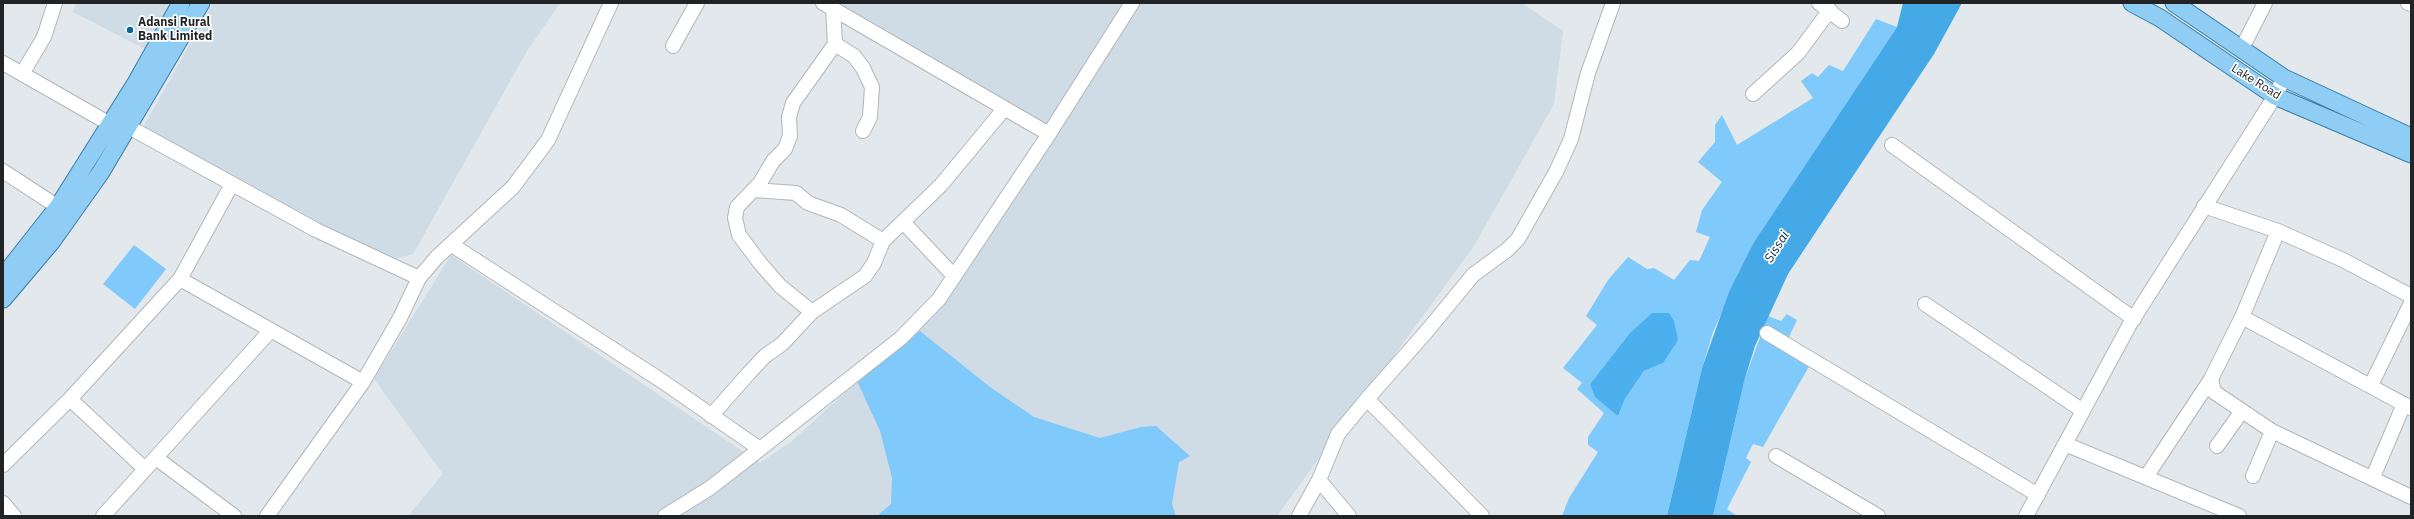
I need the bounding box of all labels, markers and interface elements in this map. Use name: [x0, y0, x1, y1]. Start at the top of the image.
place label: Adansi Rural Bank Limited: [138, 16, 212, 44]
marker: Adansi Rural Bank Limited: [125, 25, 135, 35]
street label: Lake Road: [2229, 61, 2283, 103]
water label: Sissai: [1761, 228, 1793, 266]

